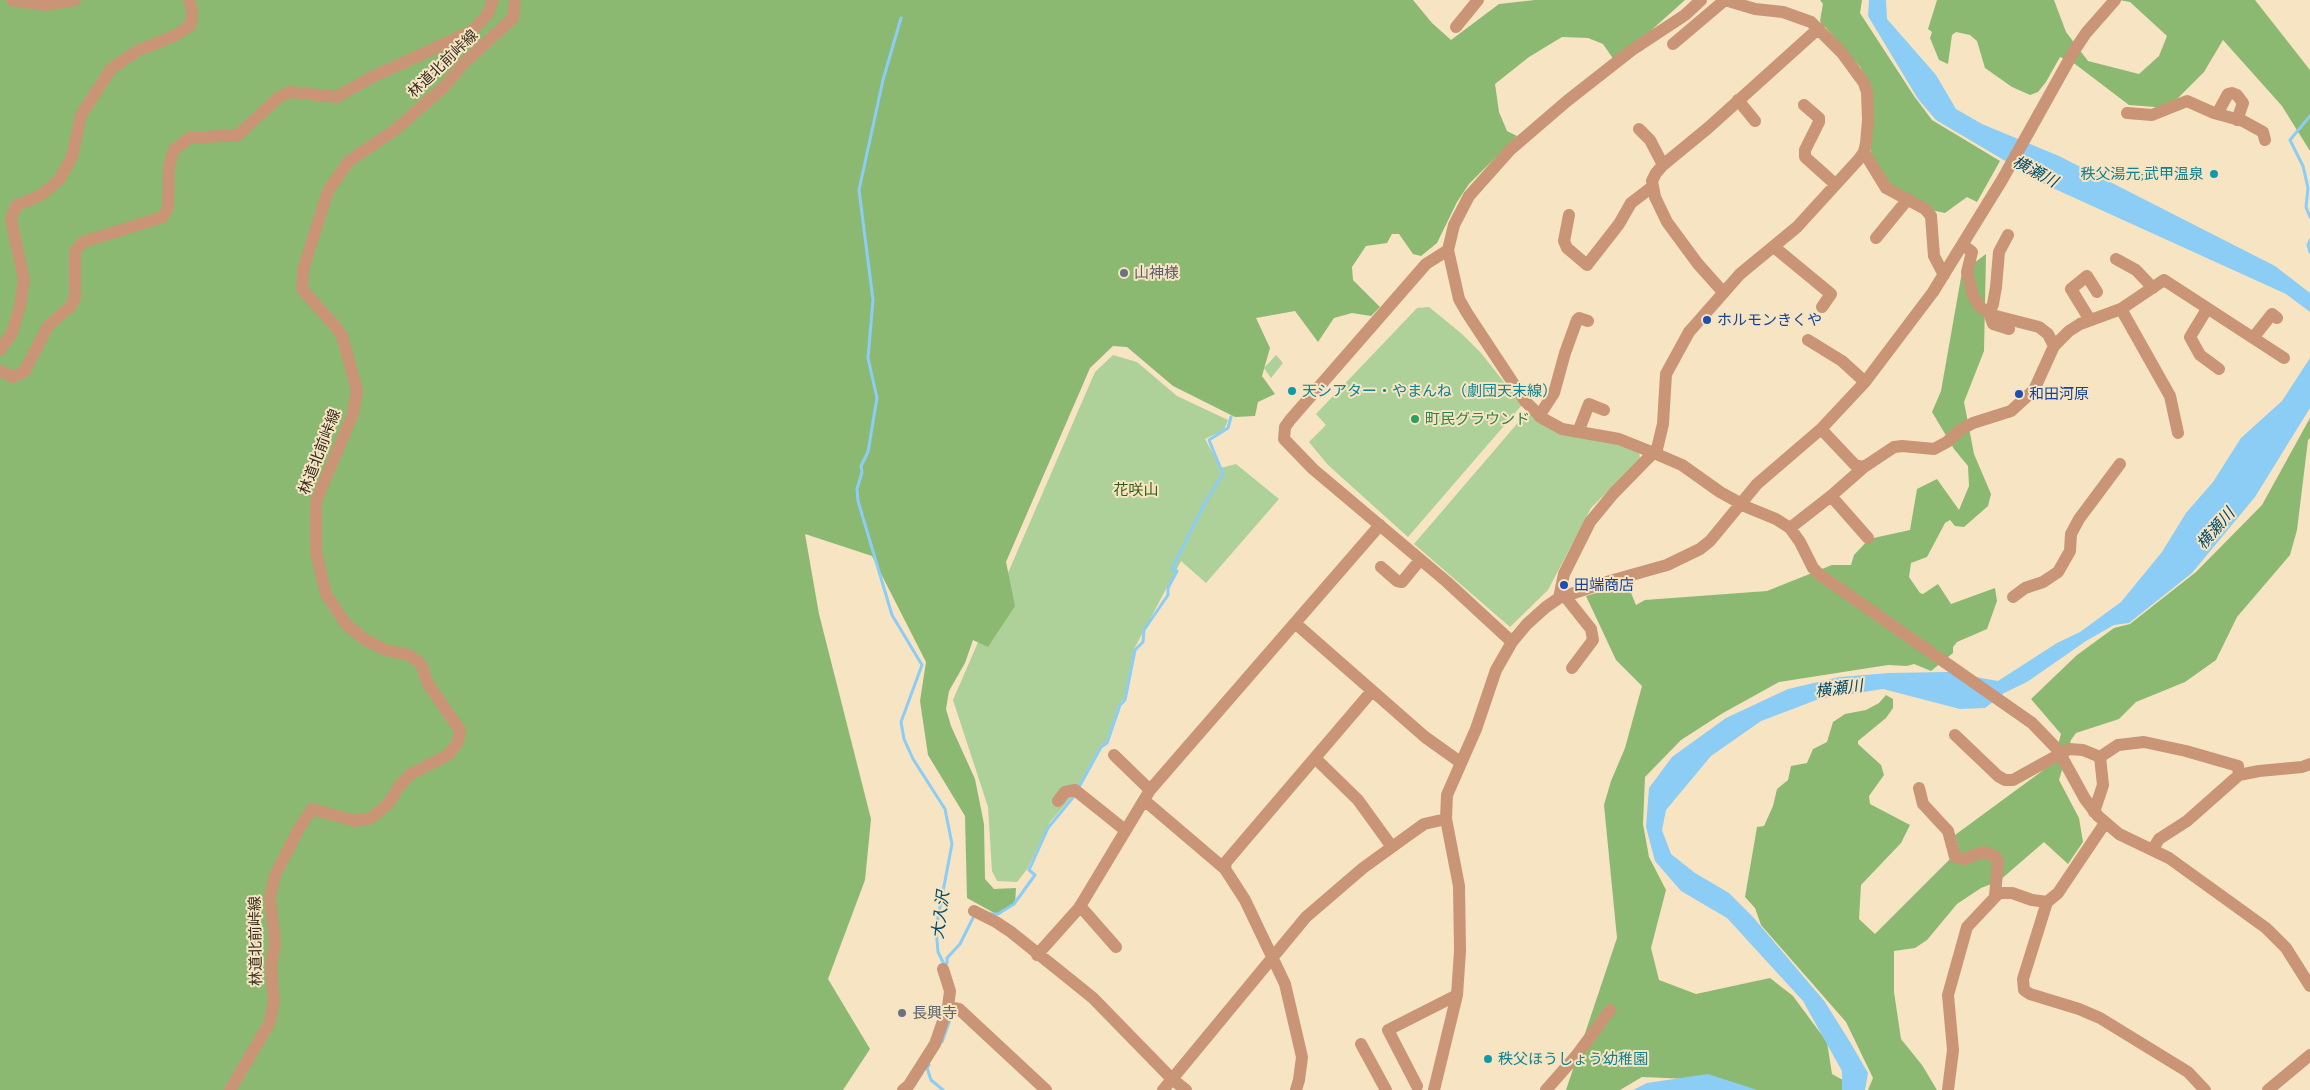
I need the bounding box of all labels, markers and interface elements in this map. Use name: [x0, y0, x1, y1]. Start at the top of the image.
street label: 林道北前峠線: [404, 26, 482, 102]
water label: 横瀬川: [2009, 152, 2061, 192]
place label: 秩父湯元;武甲温泉: [2081, 165, 2204, 183]
marker: 秩父湯元;武甲温泉: [2208, 168, 2220, 180]
place label: 山神様: [1134, 264, 1179, 282]
marker: 山神様: [1118, 267, 1130, 279]
place label: ホルモンきくや: [1717, 311, 1822, 329]
marker: ホルモンきくや: [1701, 314, 1713, 326]
place label: 天シアター・やまんね（劇団天末線）: [1302, 382, 1557, 400]
marker: 天シアター・やまんね（劇団天末線）: [1286, 385, 1298, 397]
place label: 和田河原: [2029, 385, 2089, 403]
marker: 和田河原: [2013, 388, 2025, 400]
street label: 林道北前峠線: [295, 407, 345, 497]
place label: 町民グラウンド: [1425, 410, 1530, 428]
marker: 町民グラウンド: [1409, 413, 1421, 425]
park label: 花咲山: [1114, 481, 1158, 499]
water label: 横瀬川: [2193, 505, 2239, 553]
place label: 田端商店: [1574, 576, 1634, 594]
marker: 田端商店: [1558, 579, 1570, 591]
water label: 横瀬川: [1814, 677, 1864, 701]
water label: 大入沢: [929, 890, 953, 940]
street label: 林道北前峠線: [246, 896, 266, 986]
place label: 長興寺: [912, 1004, 957, 1022]
marker: 長興寺: [896, 1007, 908, 1019]
place label: 秩父ほうしょう幼稚園: [1498, 1050, 1648, 1068]
marker: 秩父ほうしょう幼稚園: [1482, 1053, 1494, 1065]

